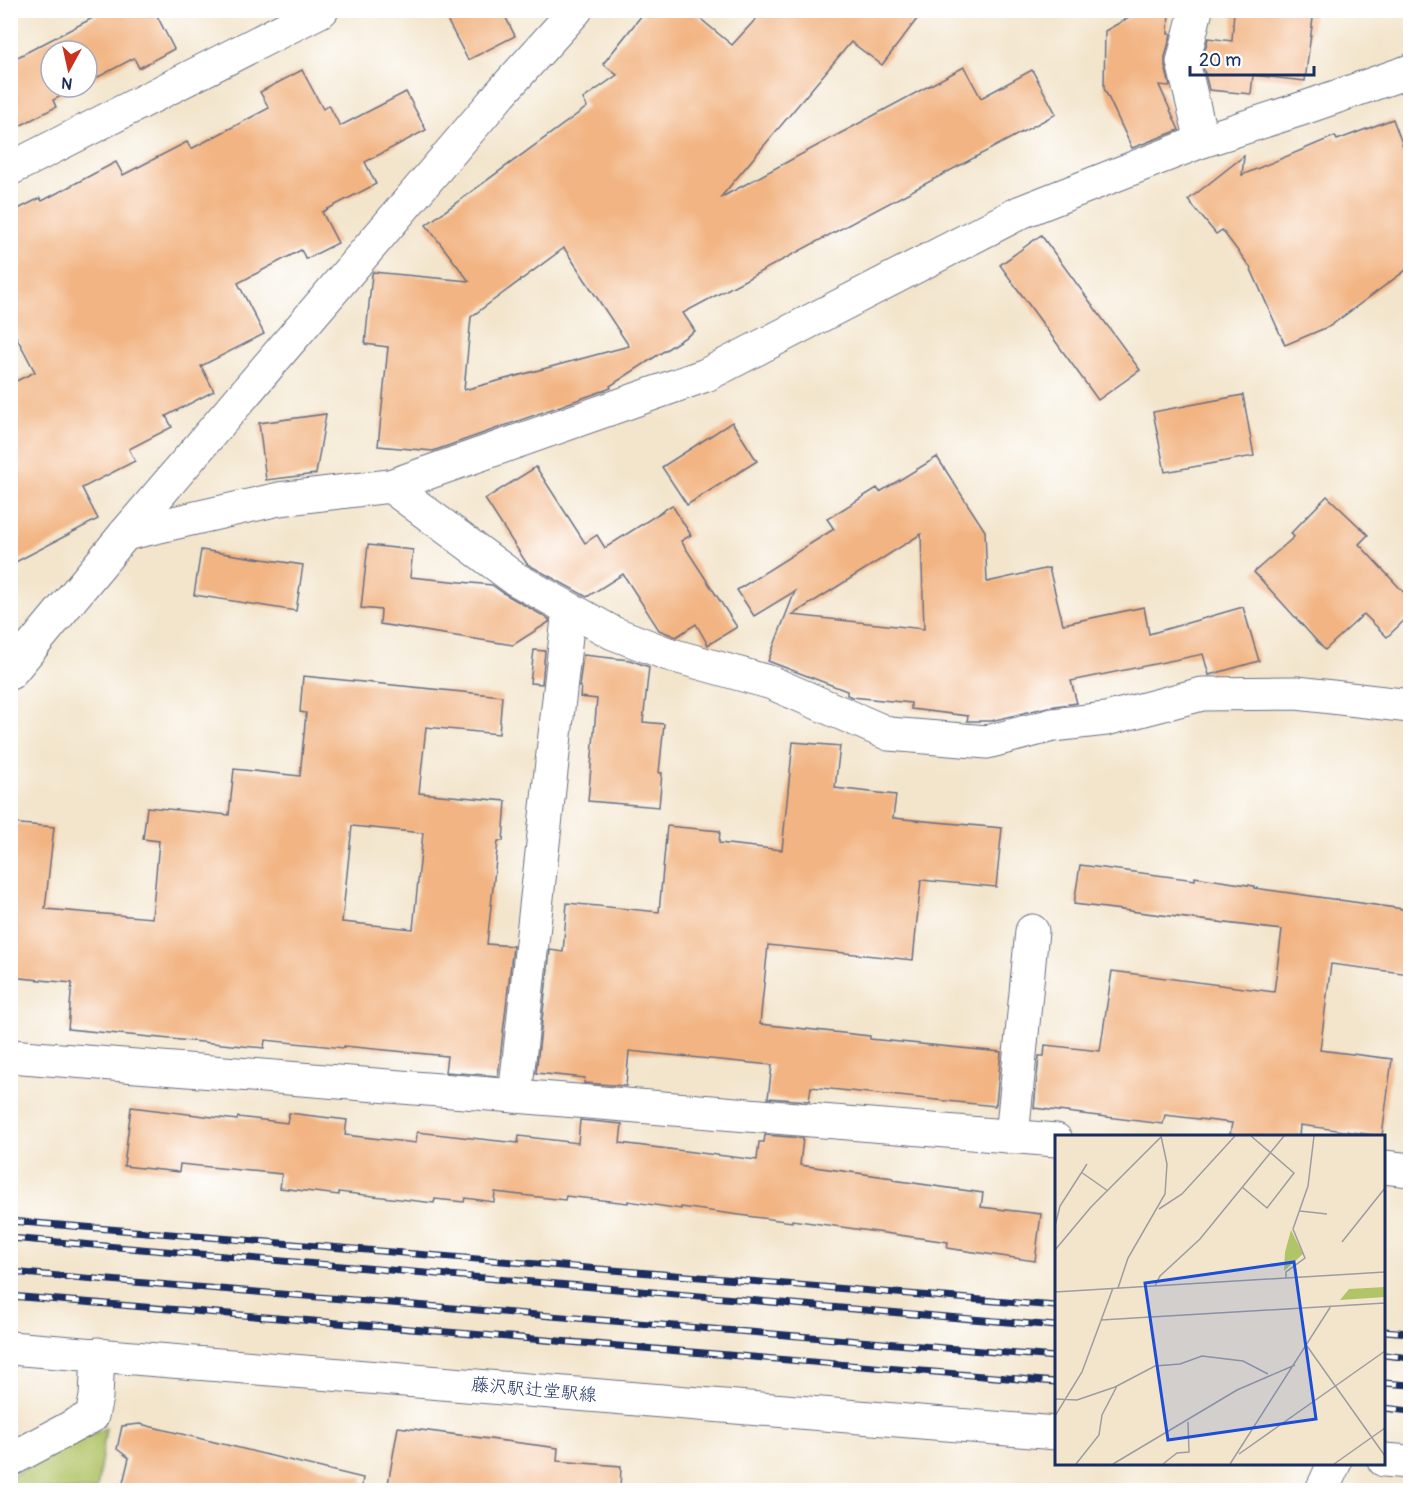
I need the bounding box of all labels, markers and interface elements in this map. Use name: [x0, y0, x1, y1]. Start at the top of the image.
north arrow: [39, 39, 99, 99]
scale bar: [1190, 39, 1314, 77]
text: 20 m: [1199, 49, 1241, 72]
text: N: [60, 72, 74, 94]
inset map: [1055, 1135, 1385, 1465]
street label: 藤沢駅辻堂駅線: [470, 1373, 598, 1407]

